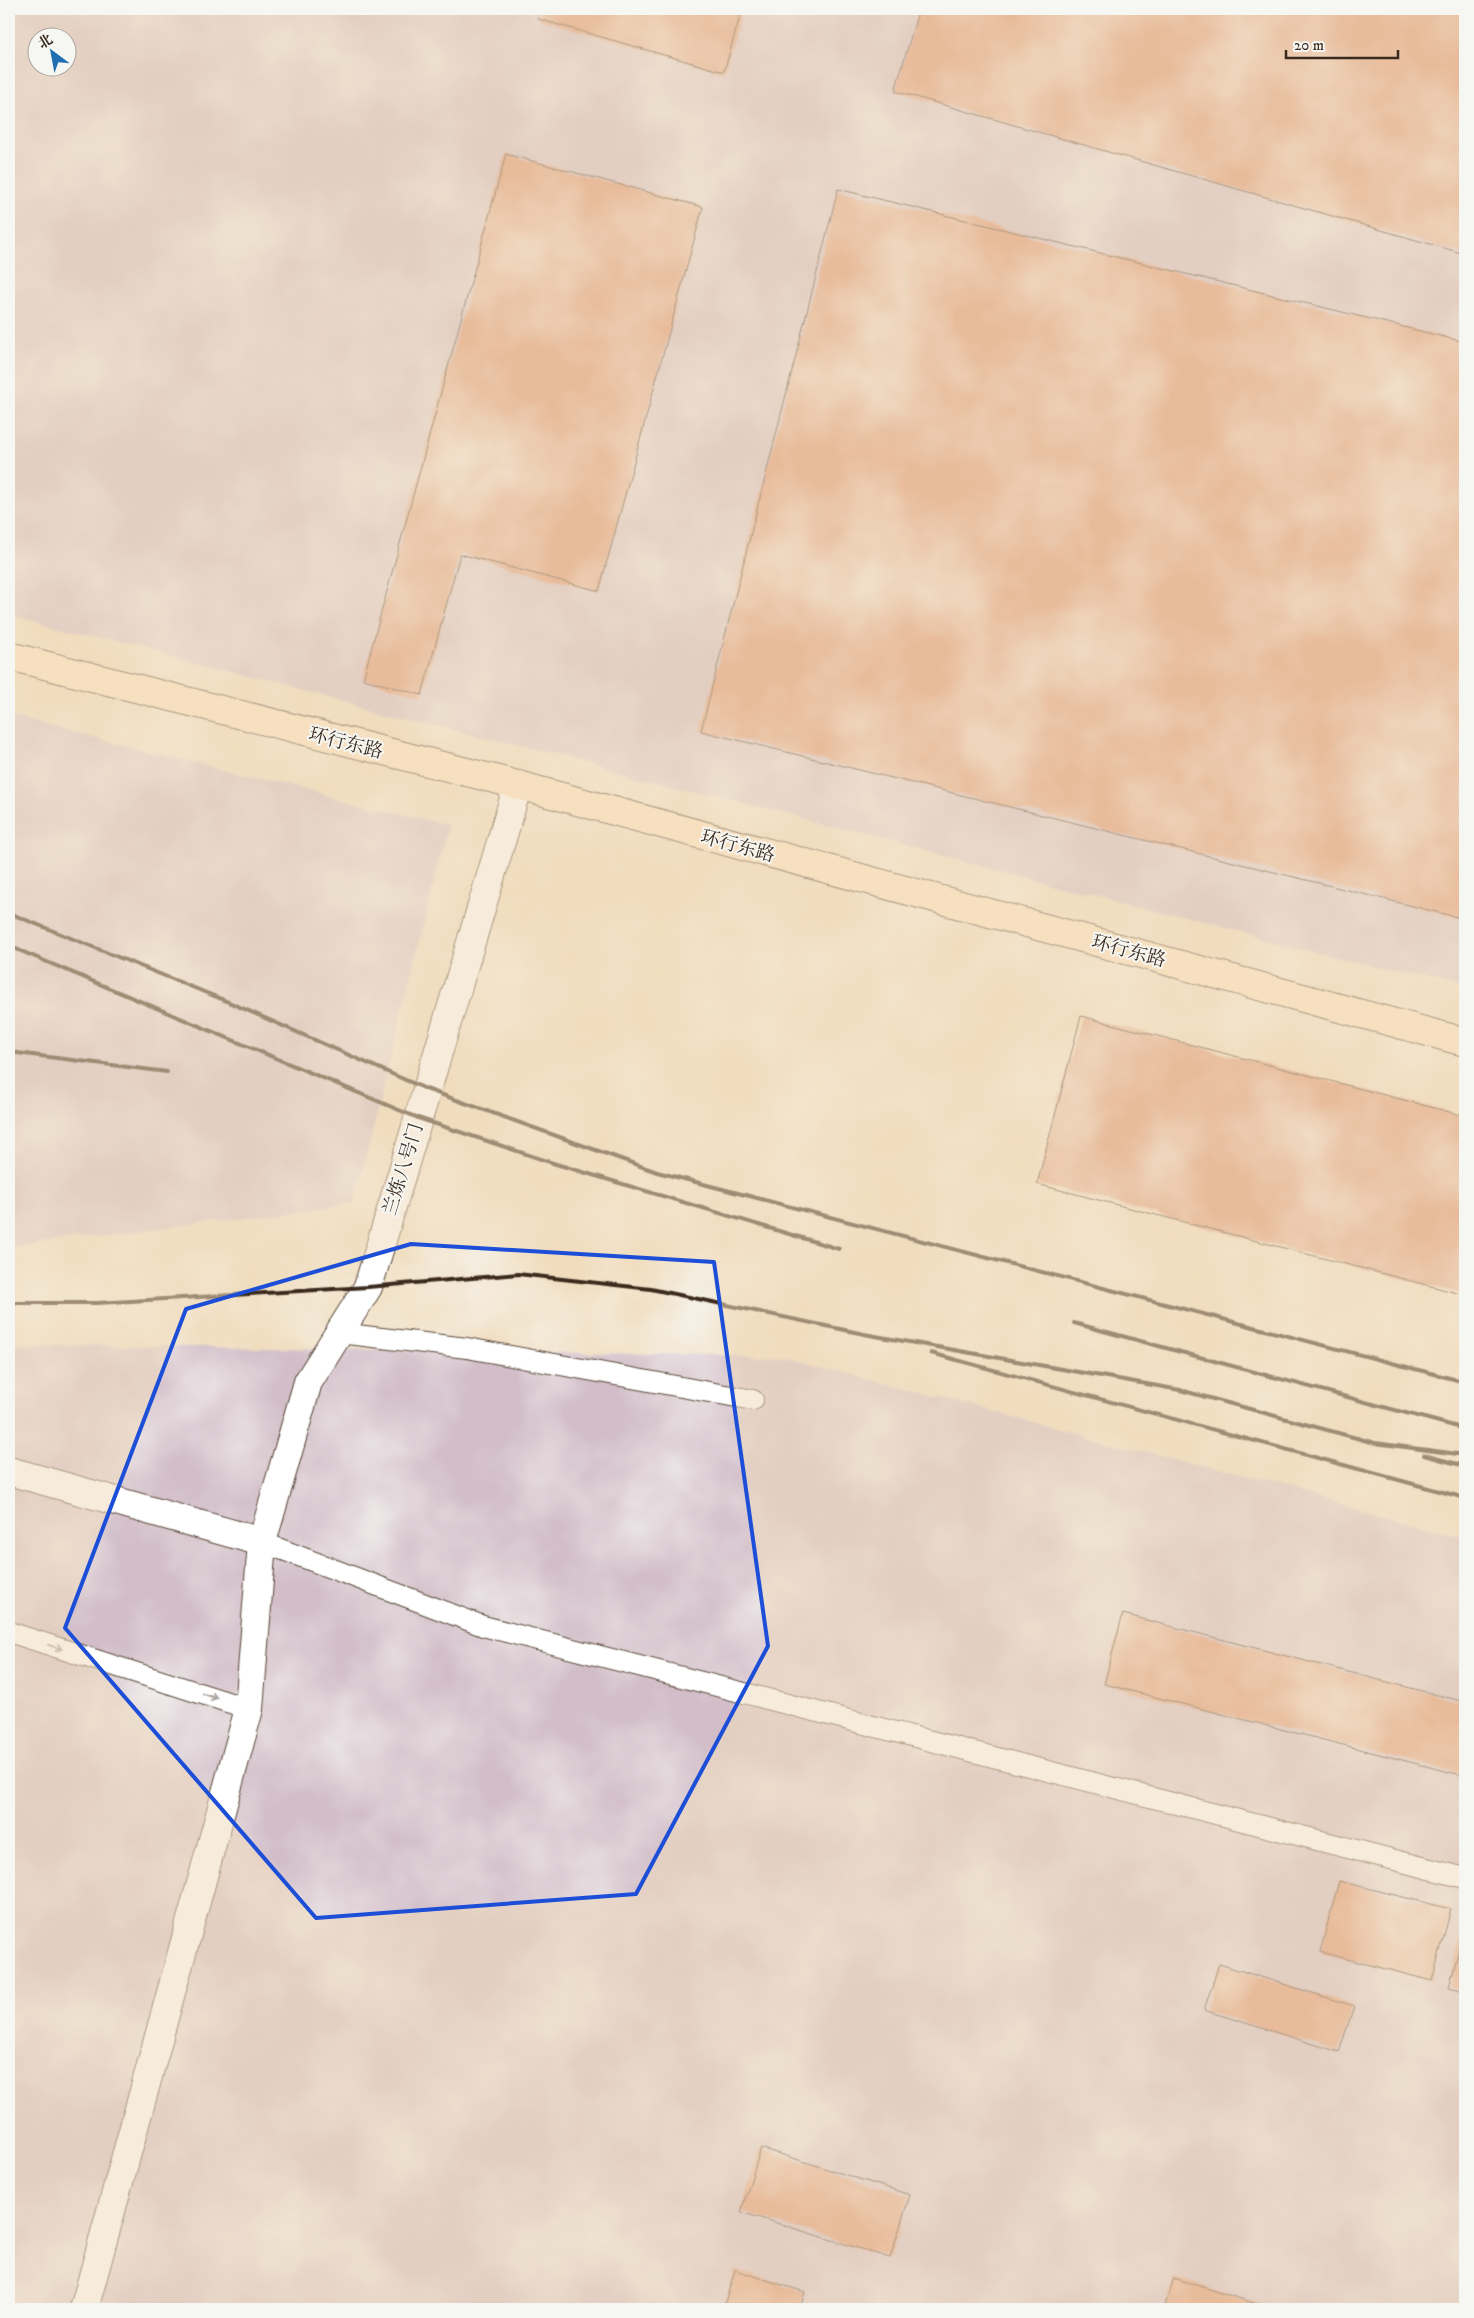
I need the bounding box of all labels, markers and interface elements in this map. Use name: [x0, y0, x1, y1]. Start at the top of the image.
north arrow: [28, 28, 78, 78]
scale bar: [1286, 28, 1399, 60]
text: 北: [35, 30, 56, 53]
text: 20 m: [1294, 36, 1324, 55]
street label: 环行东路: [306, 723, 385, 764]
street label: 环行东路: [698, 826, 777, 867]
street label: 环行东路: [1089, 931, 1168, 972]
street label: 兰炼八号门: [379, 1121, 428, 1218]
one-way arrow: [47, 1642, 63, 1652]
one-way arrow: [201, 1692, 217, 1702]

